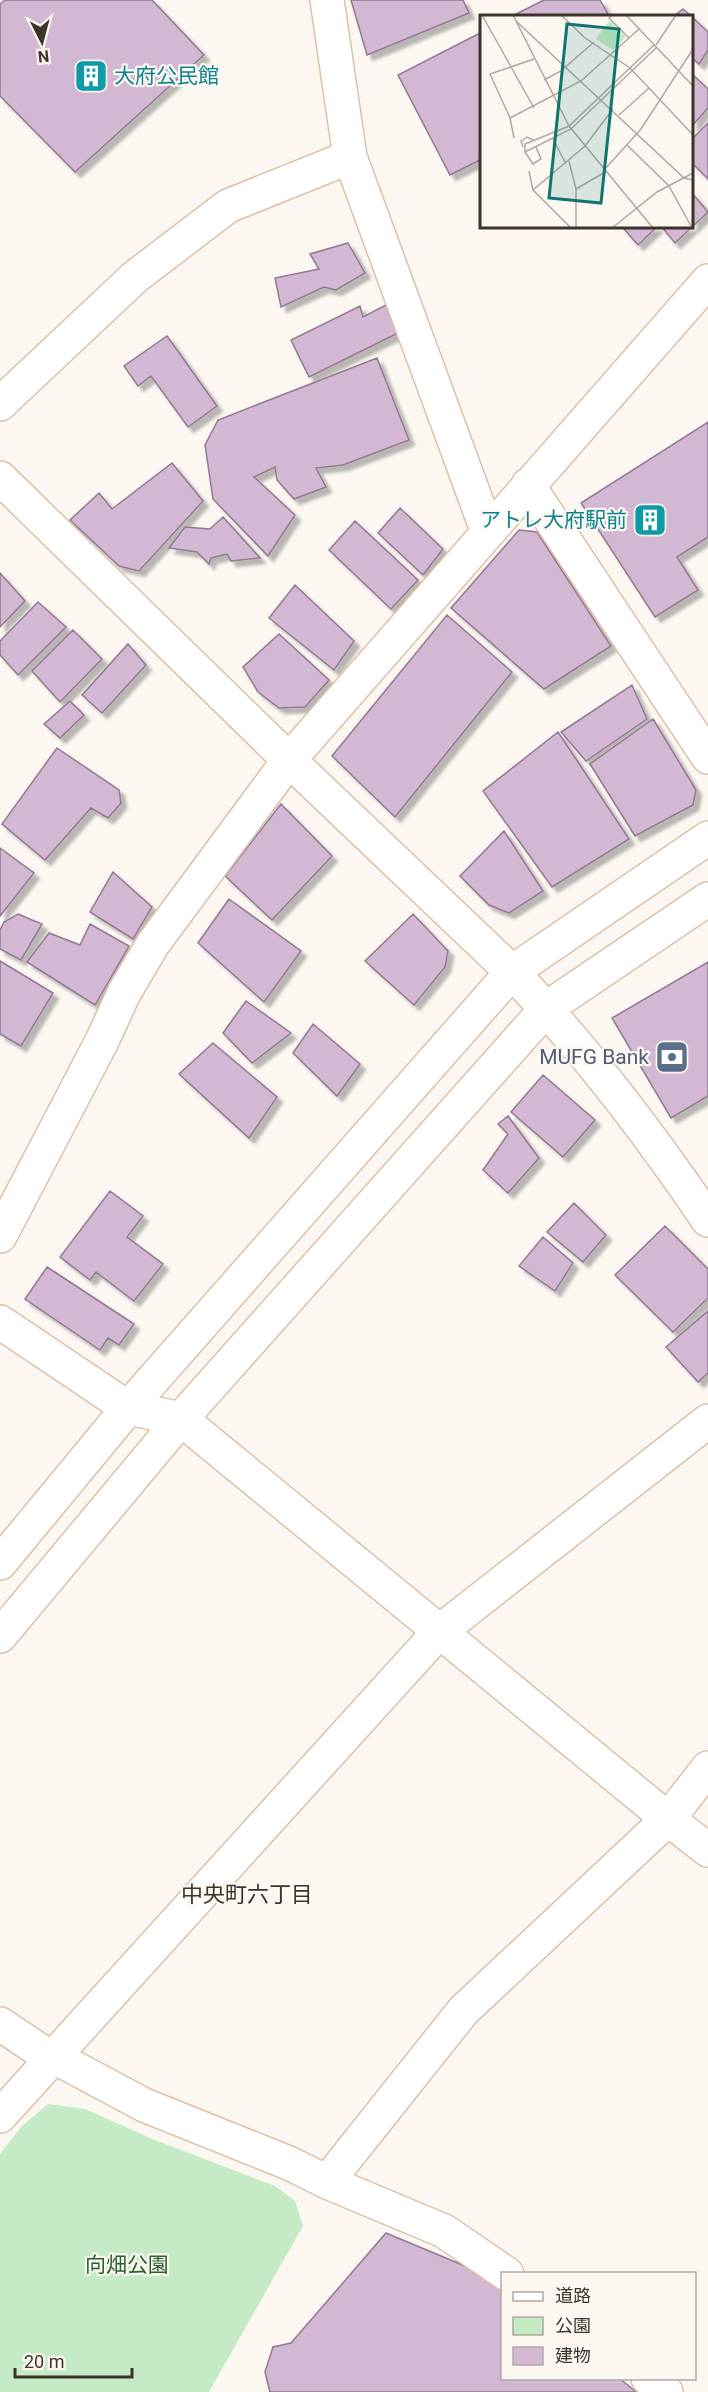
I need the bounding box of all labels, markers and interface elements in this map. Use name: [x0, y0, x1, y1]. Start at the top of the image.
north arrow: [12, 12, 72, 72]
inset map: [480, 15, 693, 228]
text: N: [37, 46, 50, 66]
building icon: 大府公民館: [73, 58, 109, 94]
place label: 大府公民館: [114, 64, 219, 88]
building icon: アトレ大府駅前: [632, 502, 668, 538]
place label: アトレ大府駅前: [480, 508, 627, 532]
bank icon: MUFG Bank: [654, 1039, 690, 1075]
place label: MUFG Bank: [539, 1045, 649, 1069]
district label: 中央町六丁目: [181, 1882, 313, 1907]
park label: 向畑公園: [85, 2253, 169, 2277]
legend: [501, 2272, 696, 2380]
text: 道路: [555, 2285, 591, 2306]
text: 公園: [555, 2315, 591, 2336]
scale bar: [15, 2341, 132, 2379]
text: 建物: [555, 2345, 591, 2366]
text: 20 m: [24, 2351, 64, 2372]

